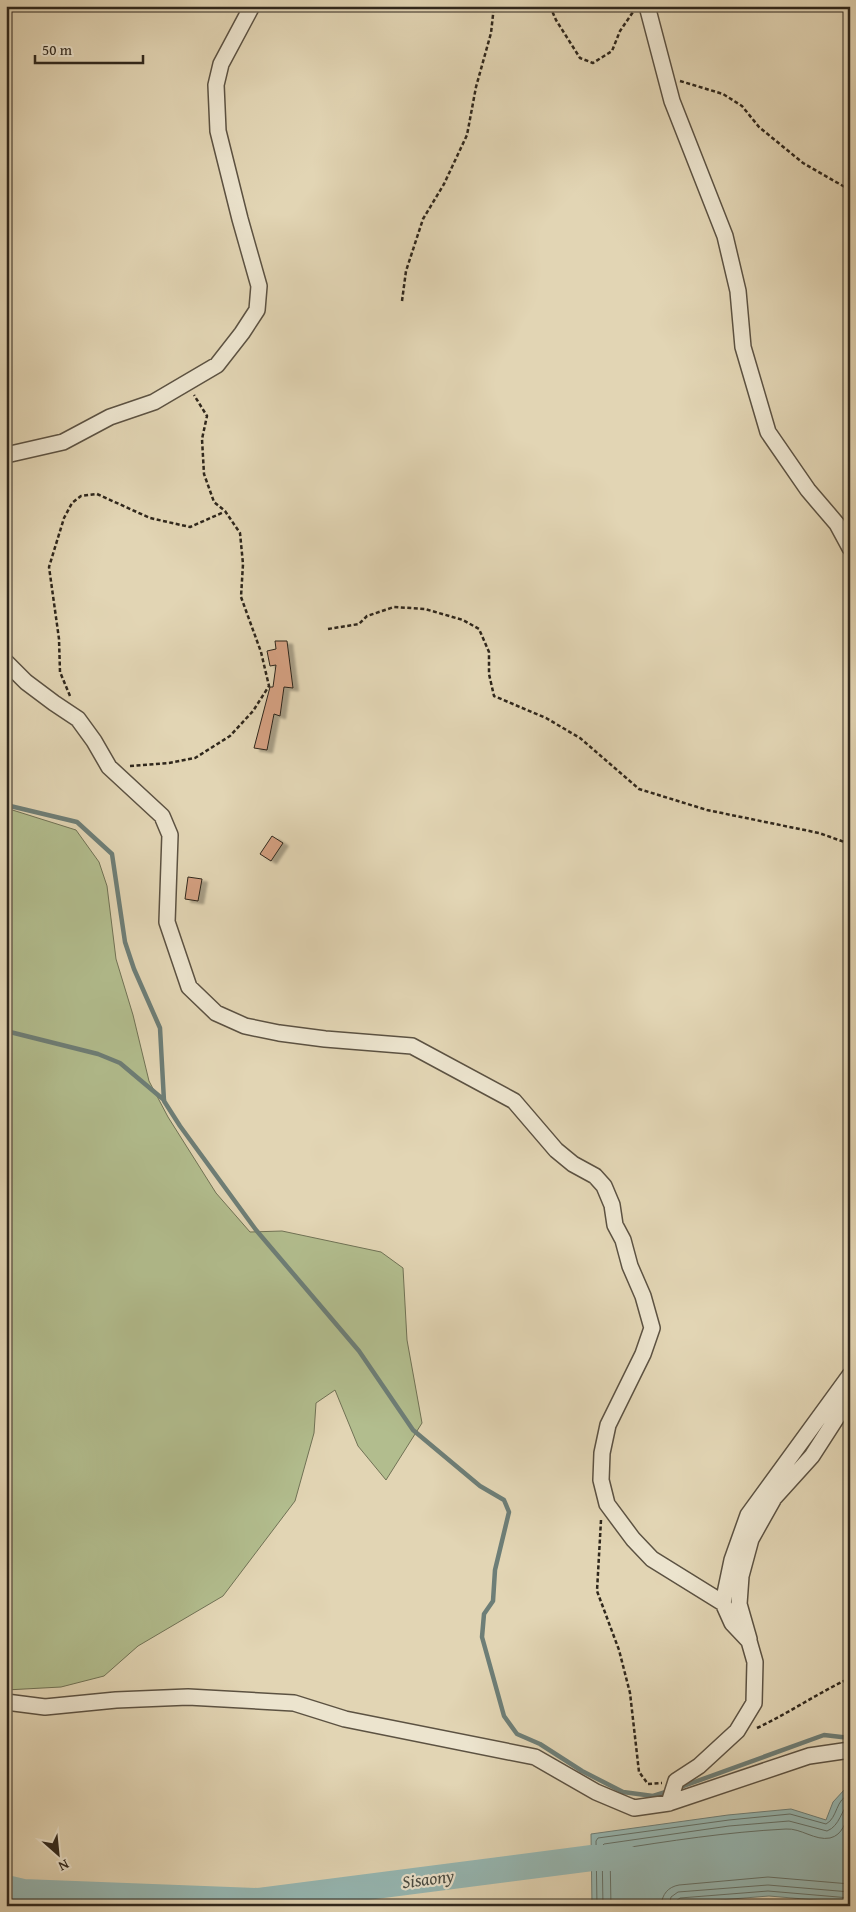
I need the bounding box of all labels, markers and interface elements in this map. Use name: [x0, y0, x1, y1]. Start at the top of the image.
scale bar: [35, 32, 142, 64]
text: 50 m: [42, 39, 73, 60]
north arrow: [32, 1830, 82, 1880]
text: N: [55, 1855, 73, 1877]
water label: Sisaony: [400, 1862, 456, 1895]

